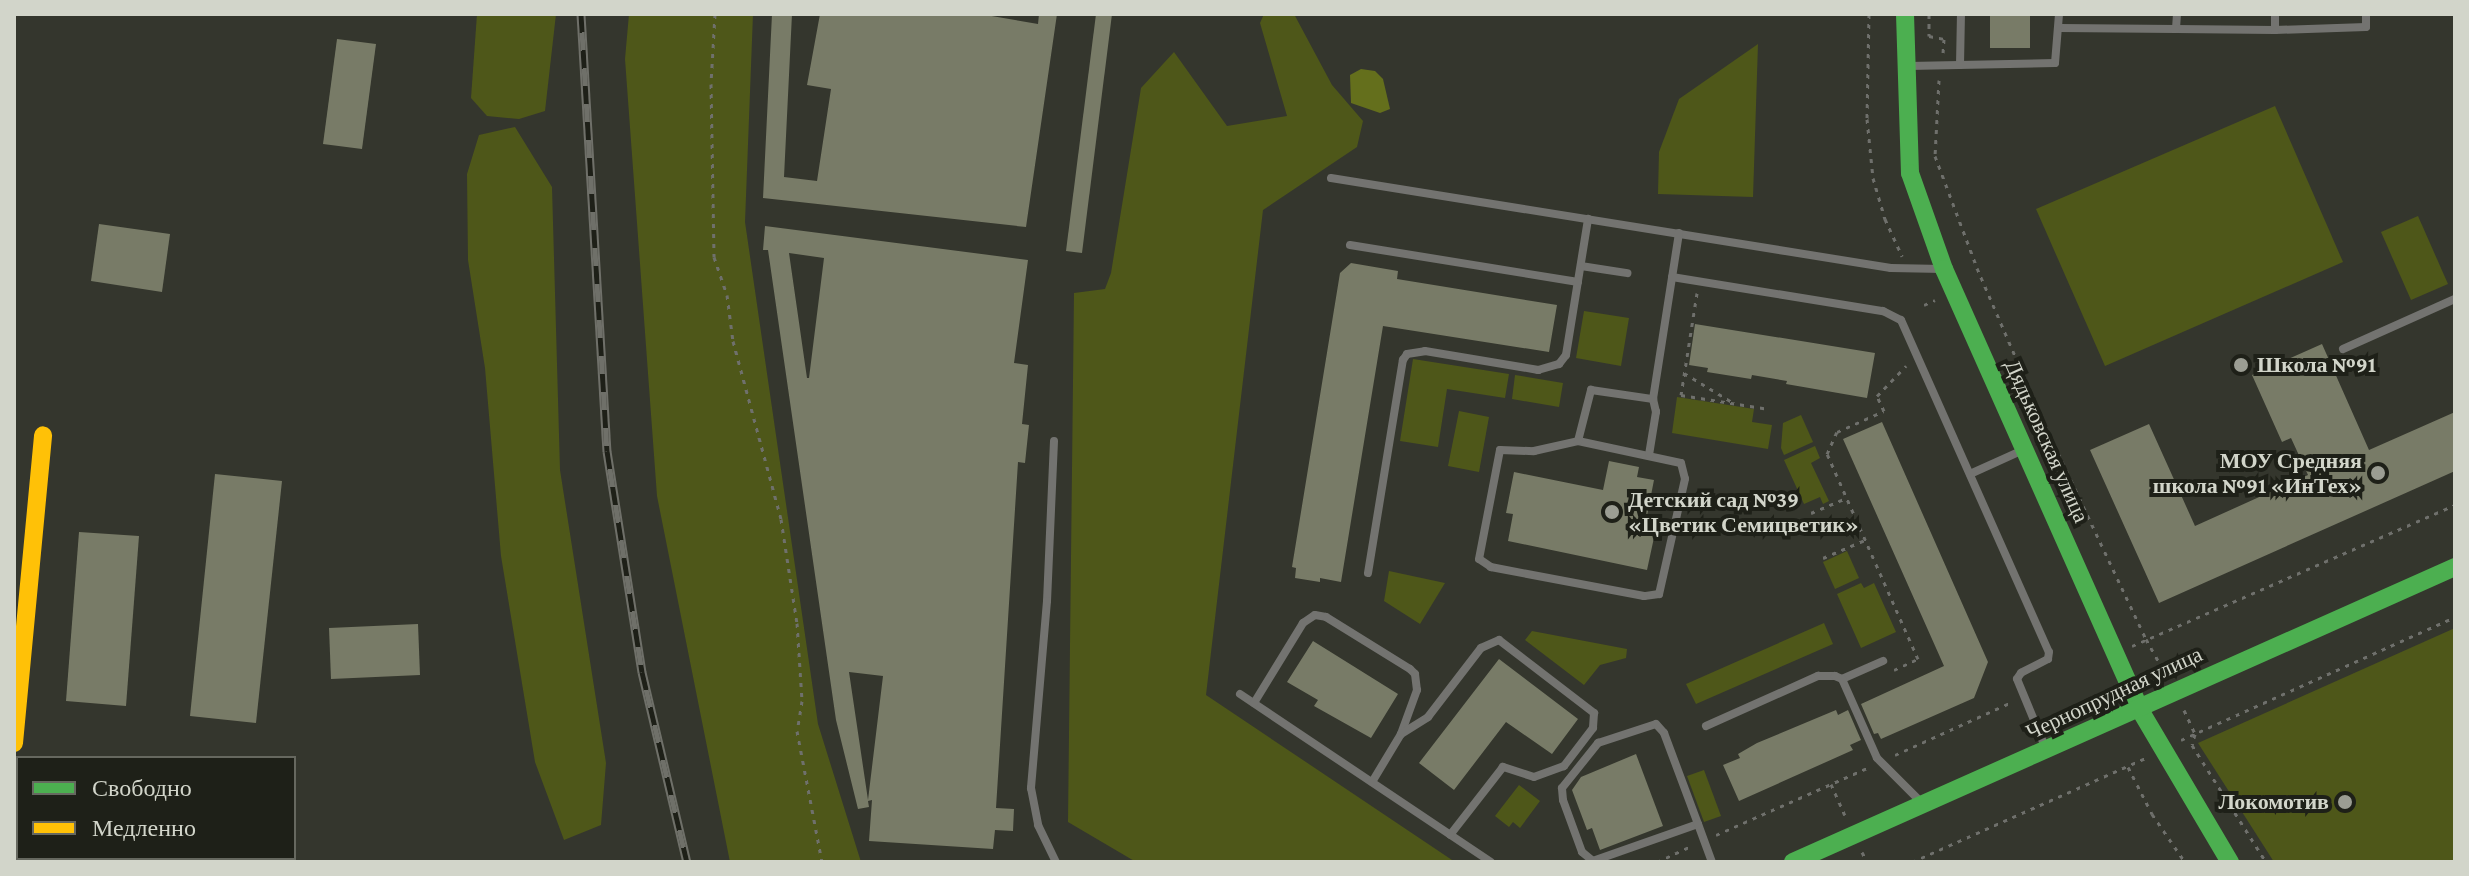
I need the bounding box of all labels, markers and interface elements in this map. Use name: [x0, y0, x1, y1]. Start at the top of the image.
place label: Школа №91: [2257, 352, 2376, 378]
street label: Дядьковская улица: [1999, 355, 2095, 527]
marker: Школа №91: [2232, 356, 2250, 374]
place label: МОУ Средняя школа №91 «ИнТех»: [2153, 447, 2362, 498]
marker: МОУ Средняя школа №91 «ИнТех»: [2369, 464, 2387, 482]
place label: Детский сад №39 «Цветик Семицветик»: [1628, 486, 1859, 538]
marker: Детский сад №39 «Цветик Семицветик»: [1603, 503, 1621, 521]
street label: Чернопрудная улица: [2022, 641, 2206, 745]
legend: [16, 756, 296, 860]
text: Свободно: [92, 774, 192, 801]
place label: Локомотив: [2218, 789, 2329, 815]
marker: Локомотив: [2336, 793, 2354, 811]
text: Медленно: [92, 814, 196, 841]

